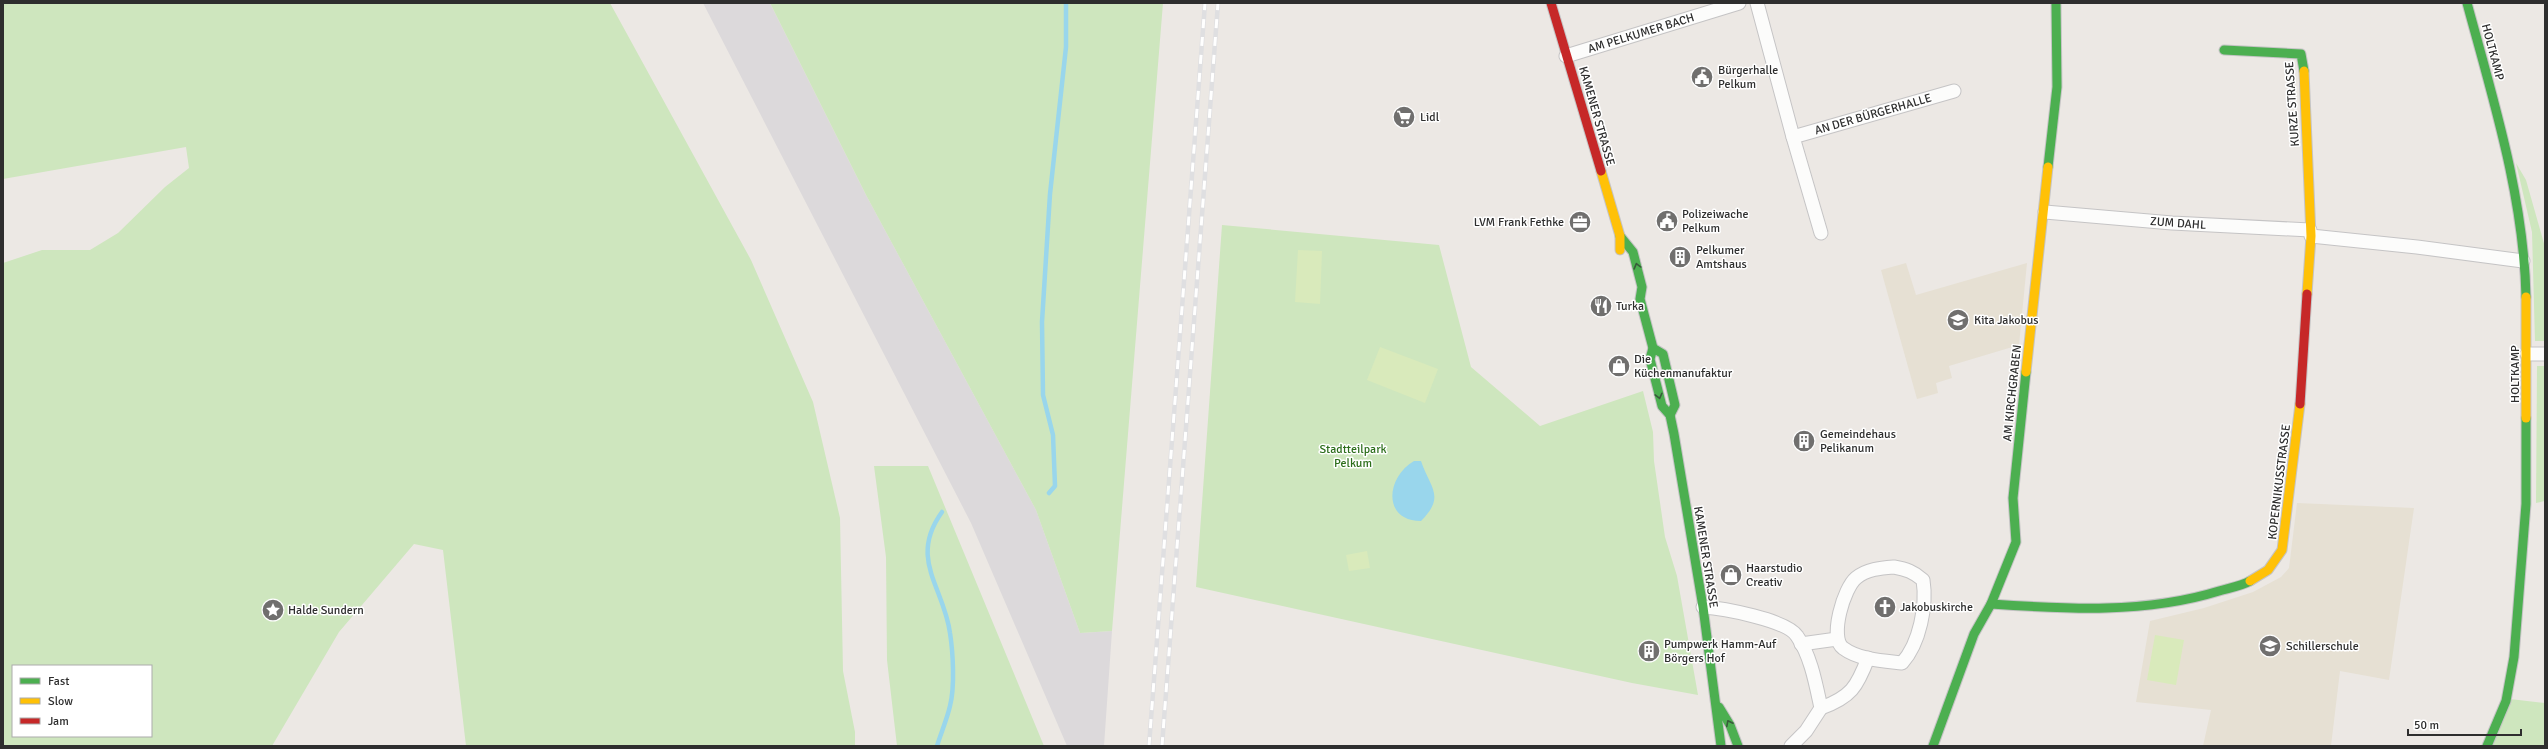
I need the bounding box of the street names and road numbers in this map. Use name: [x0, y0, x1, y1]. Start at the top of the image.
street label: AM PELKUMER BACH: [1586, 10, 1696, 57]
street label: HOLTKAMP: [2478, 22, 2507, 82]
street label: KURZE STRASSE: [2282, 61, 2303, 147]
street label: KAMENER STRASSE: [1575, 65, 1618, 168]
street label: AN DER BÜRGERHALLE: [1813, 91, 1934, 138]
street label: ZUM DAHL: [2149, 214, 2207, 233]
street label: AM KIRCHGRABEN: [2000, 344, 2025, 442]
street label: HOLTKAMP: [2508, 345, 2523, 403]
street label: KOPERNIKUSSTRASSE: [2265, 423, 2294, 541]
street label: KAMENER STRASSE: [1690, 505, 1721, 609]

